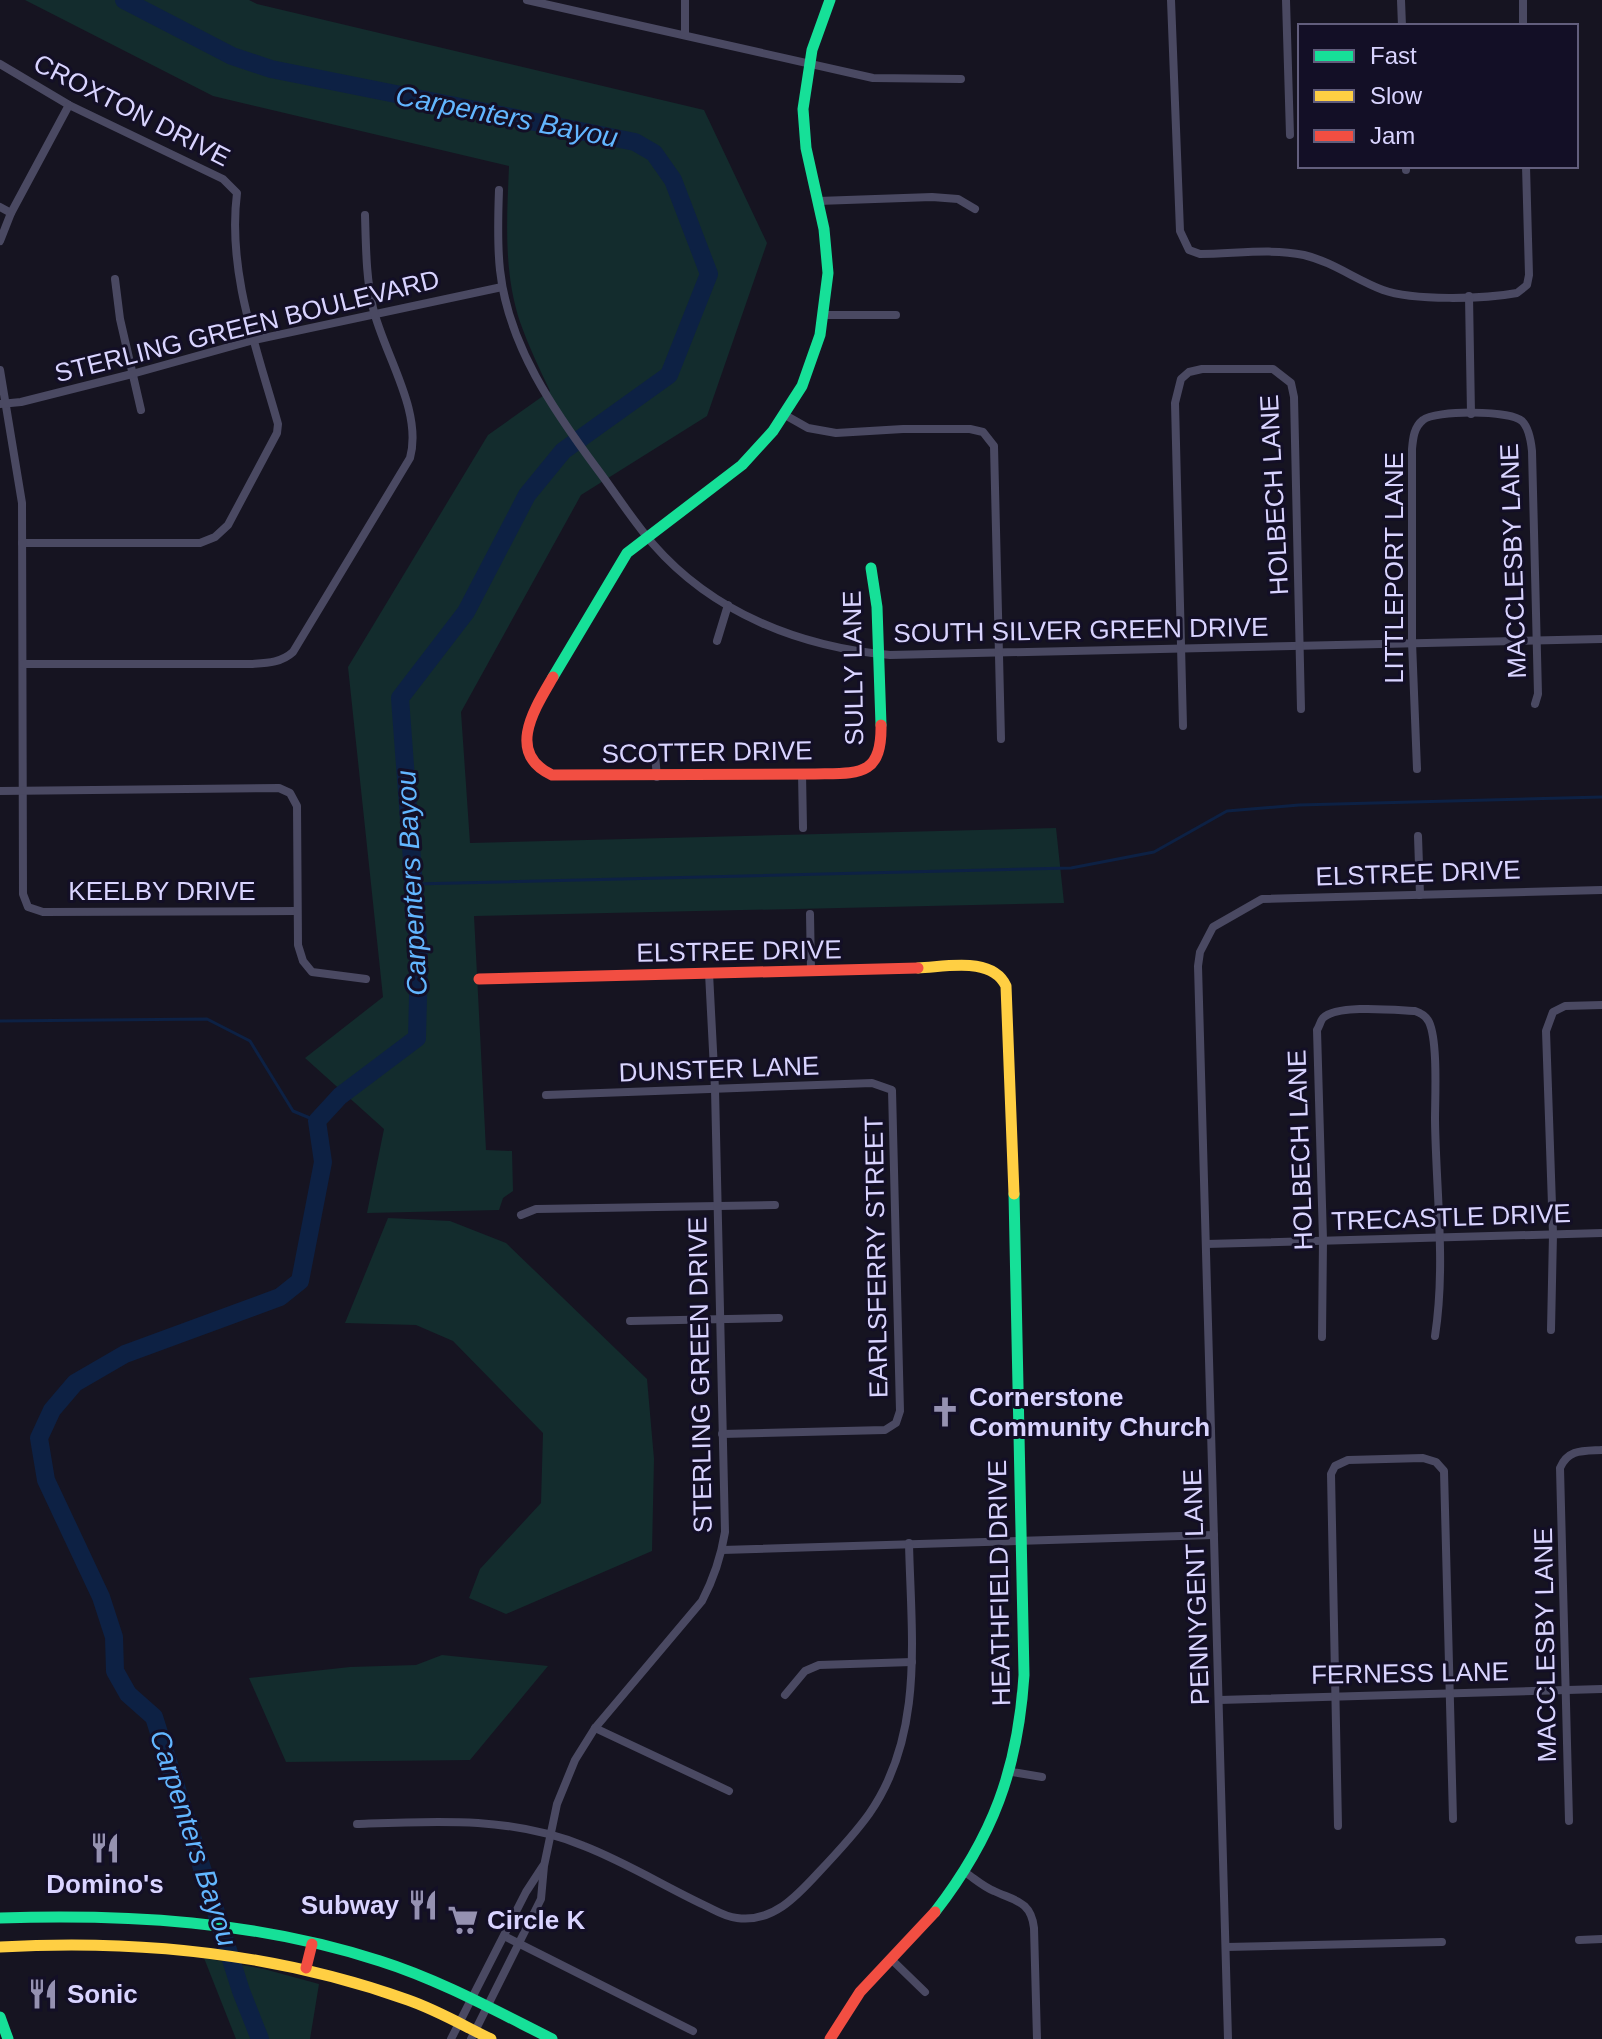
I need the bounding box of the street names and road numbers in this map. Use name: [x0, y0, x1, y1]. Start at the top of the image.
street label: CROXTON DRIVE: [29, 48, 235, 172]
street label: STERLING GREEN BOULEVARD: [52, 264, 442, 388]
street label: HOLBECH LANE: [1254, 394, 1294, 596]
street label: MACCLESBY LANE: [1494, 443, 1532, 679]
street label: LITTLEPORT LANE: [1379, 452, 1409, 684]
street label: SULLY LANE: [837, 590, 869, 746]
street label: SOUTH SILVER GREEN DRIVE: [893, 612, 1269, 648]
street label: SCOTTER DRIVE: [601, 735, 813, 769]
street label: ELSTREE DRIVE: [1315, 854, 1521, 892]
street label: KEELBY DRIVE: [68, 876, 256, 906]
street label: ELSTREE DRIVE: [636, 934, 842, 968]
street label: HOLBECH LANE: [1282, 1049, 1318, 1251]
street label: DUNSTER LANE: [618, 1051, 820, 1087]
street label: EARLSFERRY STREET: [859, 1116, 893, 1398]
street label: TRECASTLE DRIVE: [1331, 1198, 1571, 1236]
street label: STERLING GREEN DRIVE: [682, 1217, 718, 1533]
street label: HEATHFIELD DRIVE: [982, 1459, 1016, 1707]
street label: PENNYGENT LANE: [1177, 1468, 1215, 1706]
street label: MACCLESBY LANE: [1528, 1527, 1562, 1763]
street label: FERNESS LANE: [1311, 1656, 1509, 1690]

